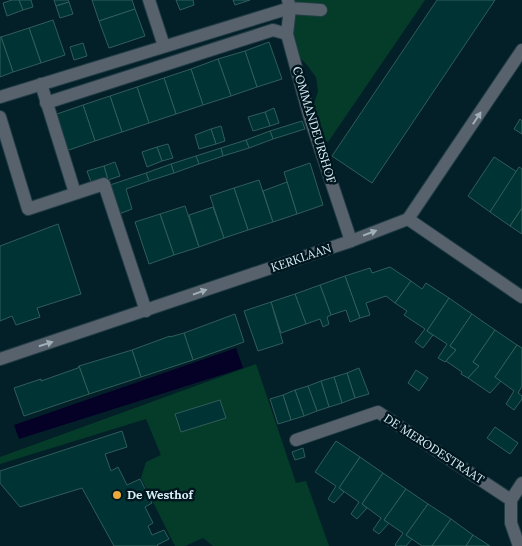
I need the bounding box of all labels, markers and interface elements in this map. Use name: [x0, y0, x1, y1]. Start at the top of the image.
street label: COMMANDEURSHOF: [290, 65, 340, 186]
one-way arrow: [472, 111, 482, 125]
one-way arrow: [363, 229, 378, 236]
street label: KERKLAAN: [268, 240, 333, 275]
one-way arrow: [193, 288, 208, 296]
one-way arrow: [39, 340, 54, 347]
street label: DE MERODESTRAAT: [381, 410, 488, 487]
place label: De Westhof: [127, 487, 195, 502]
marker: De Westhof: [111, 489, 123, 501]

